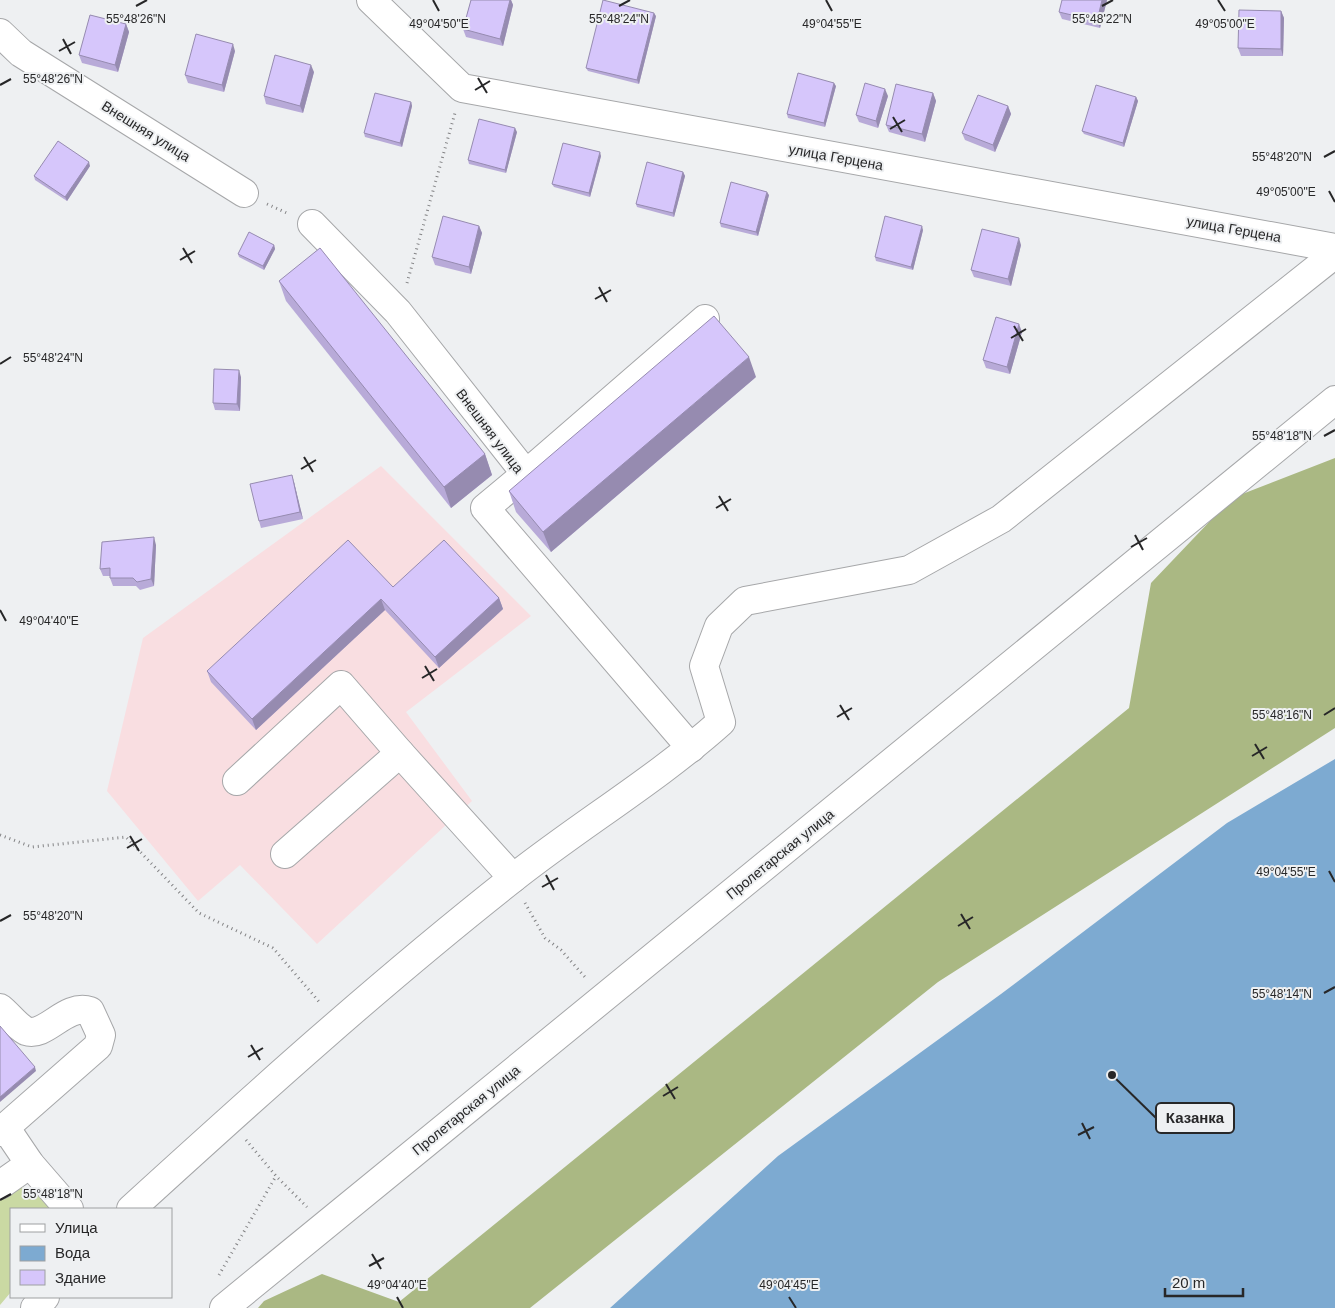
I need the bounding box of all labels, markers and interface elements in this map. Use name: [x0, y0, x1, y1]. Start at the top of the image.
text: 55°48'26"N: [106, 12, 166, 26]
text: 55°48'24"N: [589, 12, 649, 26]
text: 55°48'22"N: [1072, 12, 1132, 26]
text: 49°04'50"E: [409, 17, 469, 31]
text: 49°04'55"E: [802, 17, 862, 31]
text: 49°05'00"E: [1195, 17, 1255, 31]
text: 55°48'26"N: [23, 72, 83, 86]
street label: Внешняя улица: [99, 97, 193, 165]
street label: улица Герцена: [787, 141, 885, 173]
text: 55°48'20"N: [1252, 150, 1312, 164]
text: 49°05'00"E: [1256, 185, 1316, 199]
street label: улица Герцена: [1185, 213, 1283, 245]
text: 55°48'24"N: [23, 351, 83, 365]
street label: Внешняя улица: [453, 386, 527, 476]
text: 55°48'18"N: [1252, 429, 1312, 443]
text: 49°04'40"E: [19, 614, 79, 628]
text: 55°48'16"N: [1252, 708, 1312, 722]
street label: Пролетарская улица: [723, 806, 837, 902]
text: 49°04'55"E: [1256, 865, 1316, 879]
text: 55°48'20"N: [23, 909, 83, 923]
text: 55°48'14"N: [1252, 987, 1312, 1001]
street label: Пролетарская улица: [409, 1062, 523, 1158]
callout: Казанка: [1156, 1103, 1234, 1133]
text: Казанка: [1166, 1109, 1225, 1126]
text: 55°48'18"N: [23, 1187, 83, 1201]
legend: [10, 1208, 172, 1298]
text: Улица: [55, 1219, 98, 1236]
text: Вода: [55, 1244, 91, 1261]
scale bar: [1165, 1266, 1242, 1298]
text: Здание: [55, 1269, 106, 1286]
text: 20 m: [1172, 1274, 1205, 1291]
text: 49°04'40"E: [367, 1278, 427, 1292]
text: 49°04'45"E: [759, 1278, 819, 1292]

